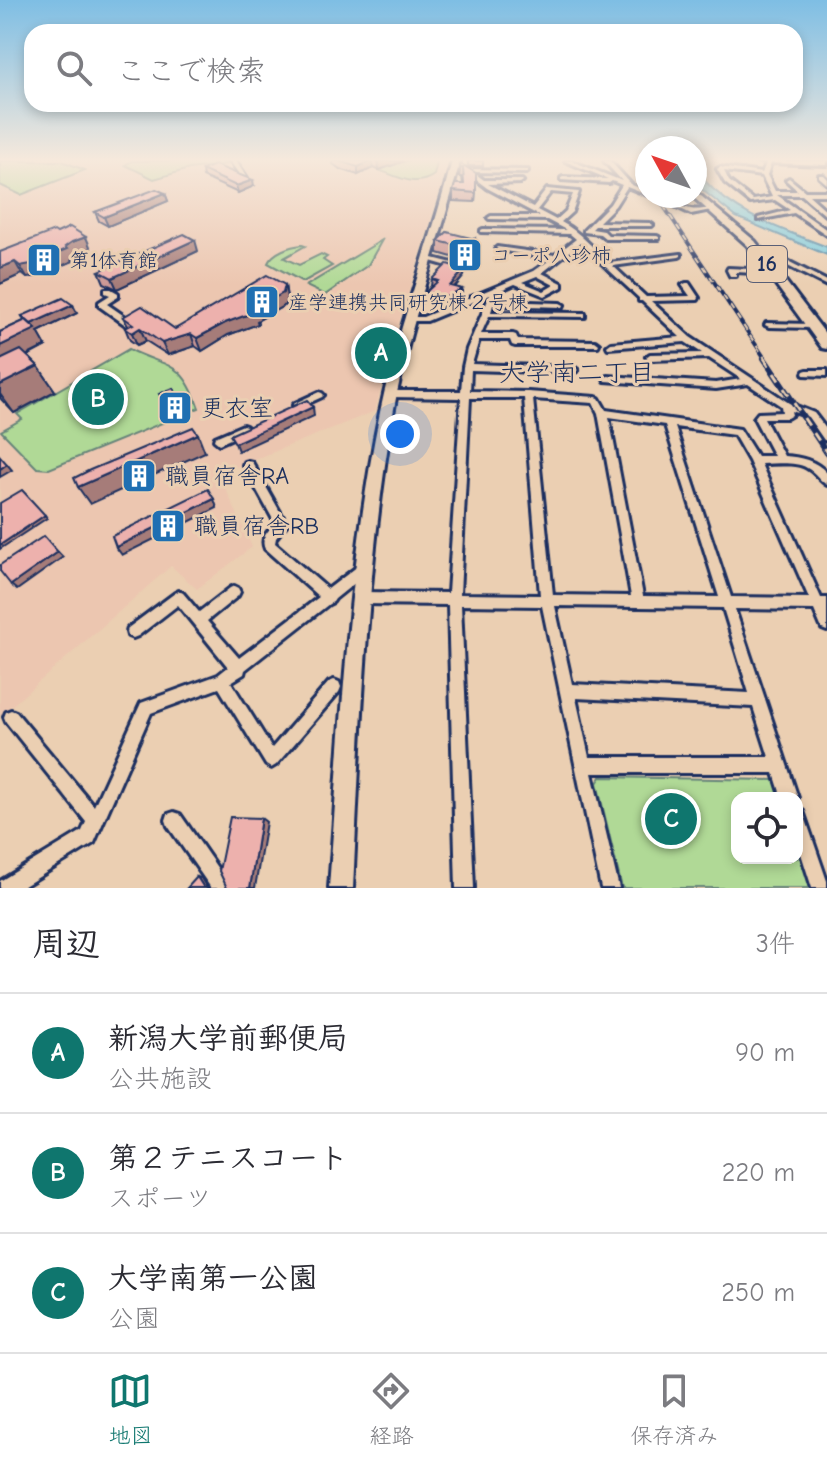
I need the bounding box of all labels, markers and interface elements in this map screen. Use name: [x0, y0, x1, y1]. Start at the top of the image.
search box: [24, 24, 803, 112]
icon: search: [52, 46, 96, 90]
text: ここで検索: [116, 54, 266, 89]
north arrow: [635, 136, 707, 208]
building icon: コーポ八珍柿: [446, 236, 484, 274]
building icon: 第1体育館: [25, 241, 63, 279]
place label: コーポ八珍柿: [491, 244, 611, 267]
road number: 16: [747, 246, 787, 282]
place label: 第1体育館: [70, 249, 158, 272]
building icon: 産学連携共同研究棟２号棟: [243, 283, 281, 321]
place label: 産学連携共同研究棟２号棟: [288, 291, 528, 314]
pin: A: [355, 323, 407, 383]
district label: 大学南二丁目: [499, 358, 655, 388]
pin: B: [72, 369, 124, 429]
building icon: 更衣室: [156, 389, 194, 427]
place label: 更衣室: [201, 394, 273, 422]
your location: [380, 414, 420, 454]
building icon: 職員宿舎RA: [120, 457, 158, 495]
place label: 職員宿舎RA: [165, 462, 289, 490]
building icon: 職員宿舎RB: [149, 507, 187, 545]
place label: 職員宿舎RB: [194, 512, 319, 540]
pin: C: [645, 789, 697, 849]
map controls: [731, 792, 803, 864]
button: locate: [731, 792, 803, 864]
text: 周辺: [32, 924, 100, 964]
text: 3件: [756, 929, 795, 959]
text: 新潟大学前郵便局: [108, 1021, 348, 1056]
text: A: [51, 1038, 65, 1068]
text: 90 m: [735, 1038, 795, 1068]
text: 公共施設: [108, 1064, 212, 1094]
text: 第２テニスコート: [108, 1141, 349, 1176]
text: B: [50, 1158, 66, 1188]
text: 220 m: [722, 1158, 795, 1188]
text: スポーツ: [108, 1184, 211, 1214]
text: 大学南第一公園: [108, 1261, 318, 1296]
text: C: [50, 1278, 66, 1308]
text: 250 m: [721, 1278, 795, 1308]
text: 公園: [108, 1304, 160, 1334]
tab: 地図: [108, 1369, 153, 1449]
tab: 経路: [369, 1369, 414, 1449]
tab: 保存済み: [630, 1369, 719, 1449]

